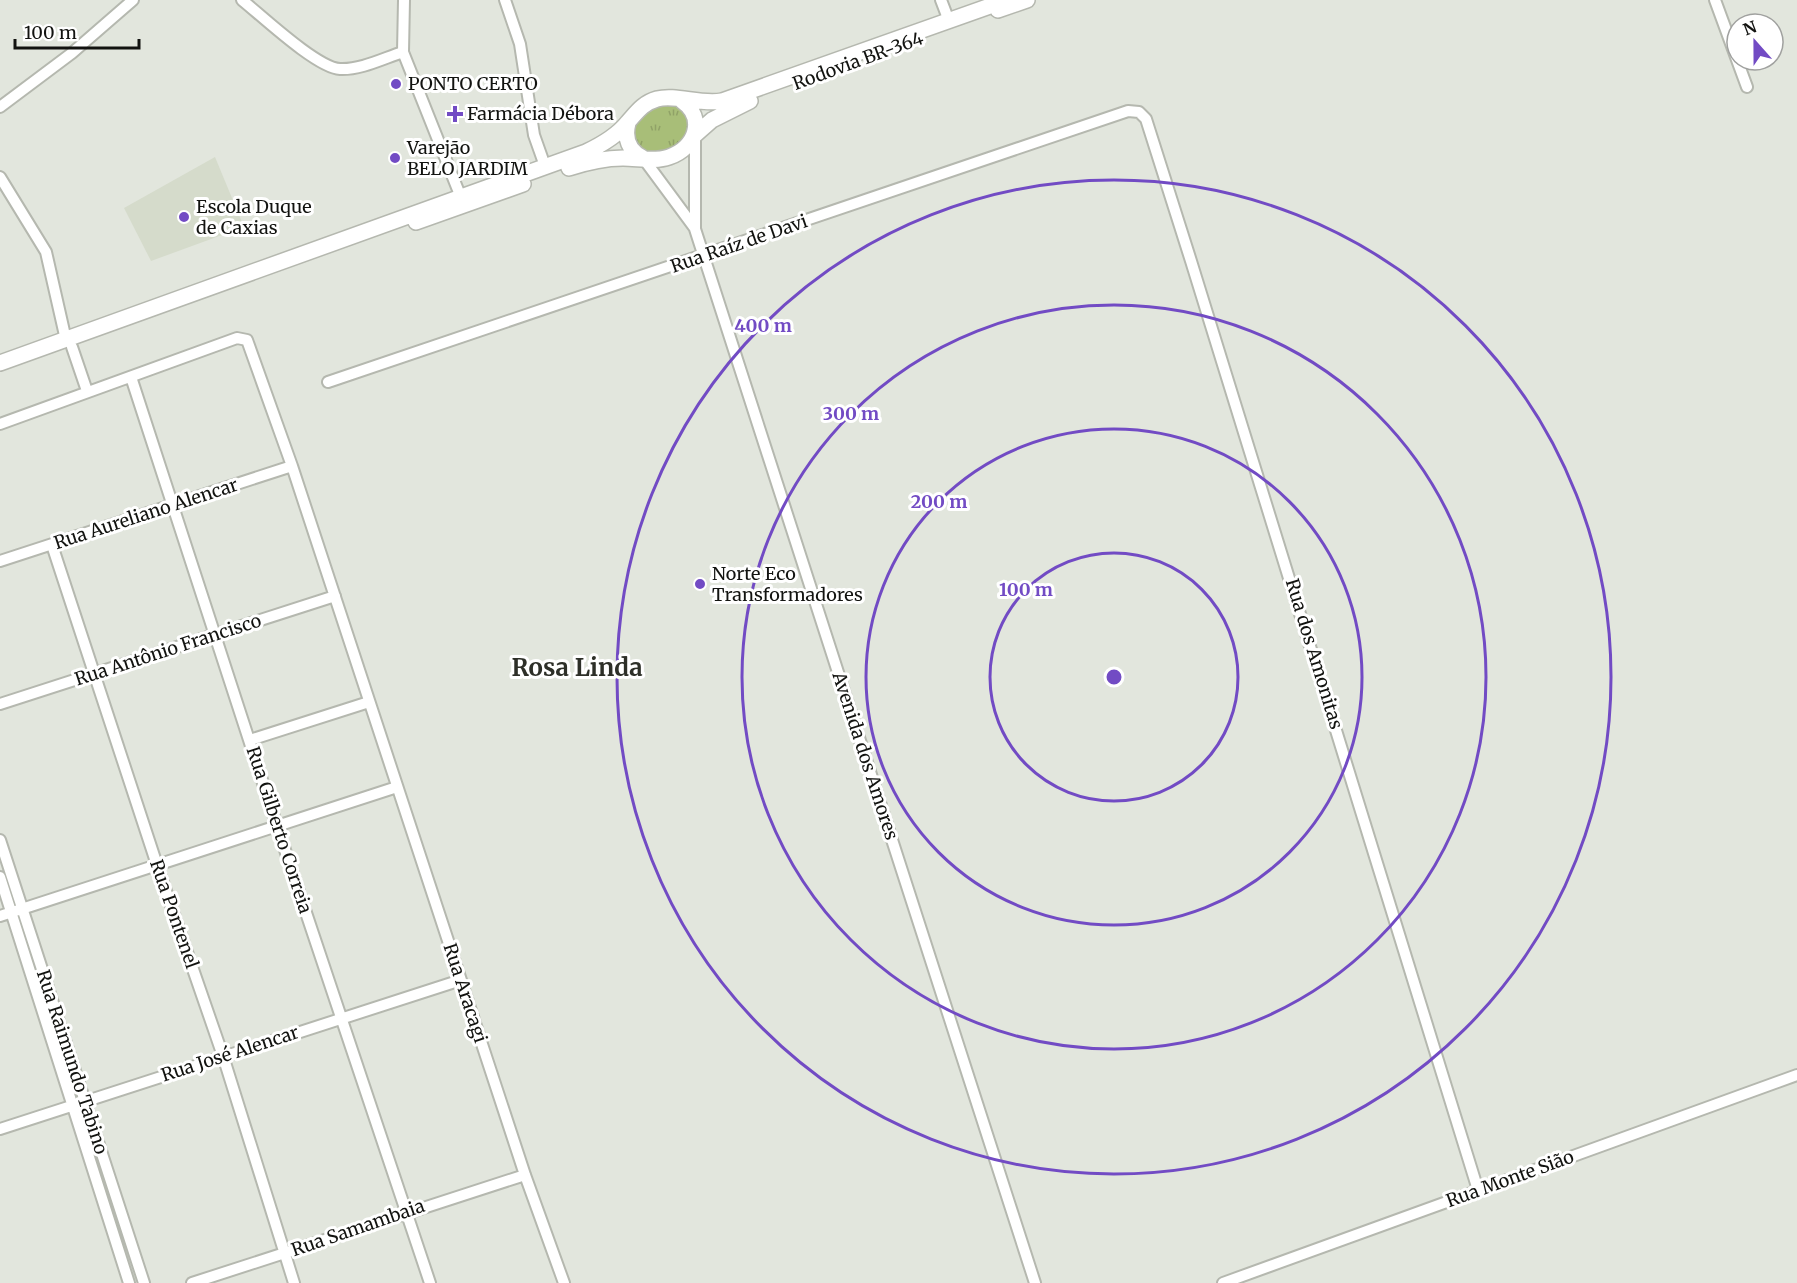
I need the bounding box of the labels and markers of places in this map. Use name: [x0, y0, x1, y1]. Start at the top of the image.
place label: PONTO CERTO: [408, 72, 538, 95]
marker: PONTO CERTO: [389, 77, 403, 91]
place label: Farmácia Débora: [467, 102, 614, 125]
marker: Farmácia Débora: [448, 107, 462, 121]
place label: Varejão BELO JARDIM: [406, 136, 528, 180]
marker: Varejão BELO JARDIM: [388, 151, 402, 165]
place label: Escola Duque de Caxias: [196, 195, 312, 239]
marker: Escola Duque de Caxias: [177, 210, 191, 224]
place label: Norte Eco Transformadores: [712, 562, 863, 606]
marker: Norte Eco Transformadores: [693, 577, 707, 591]
centre of rings: [1104, 667, 1124, 687]

